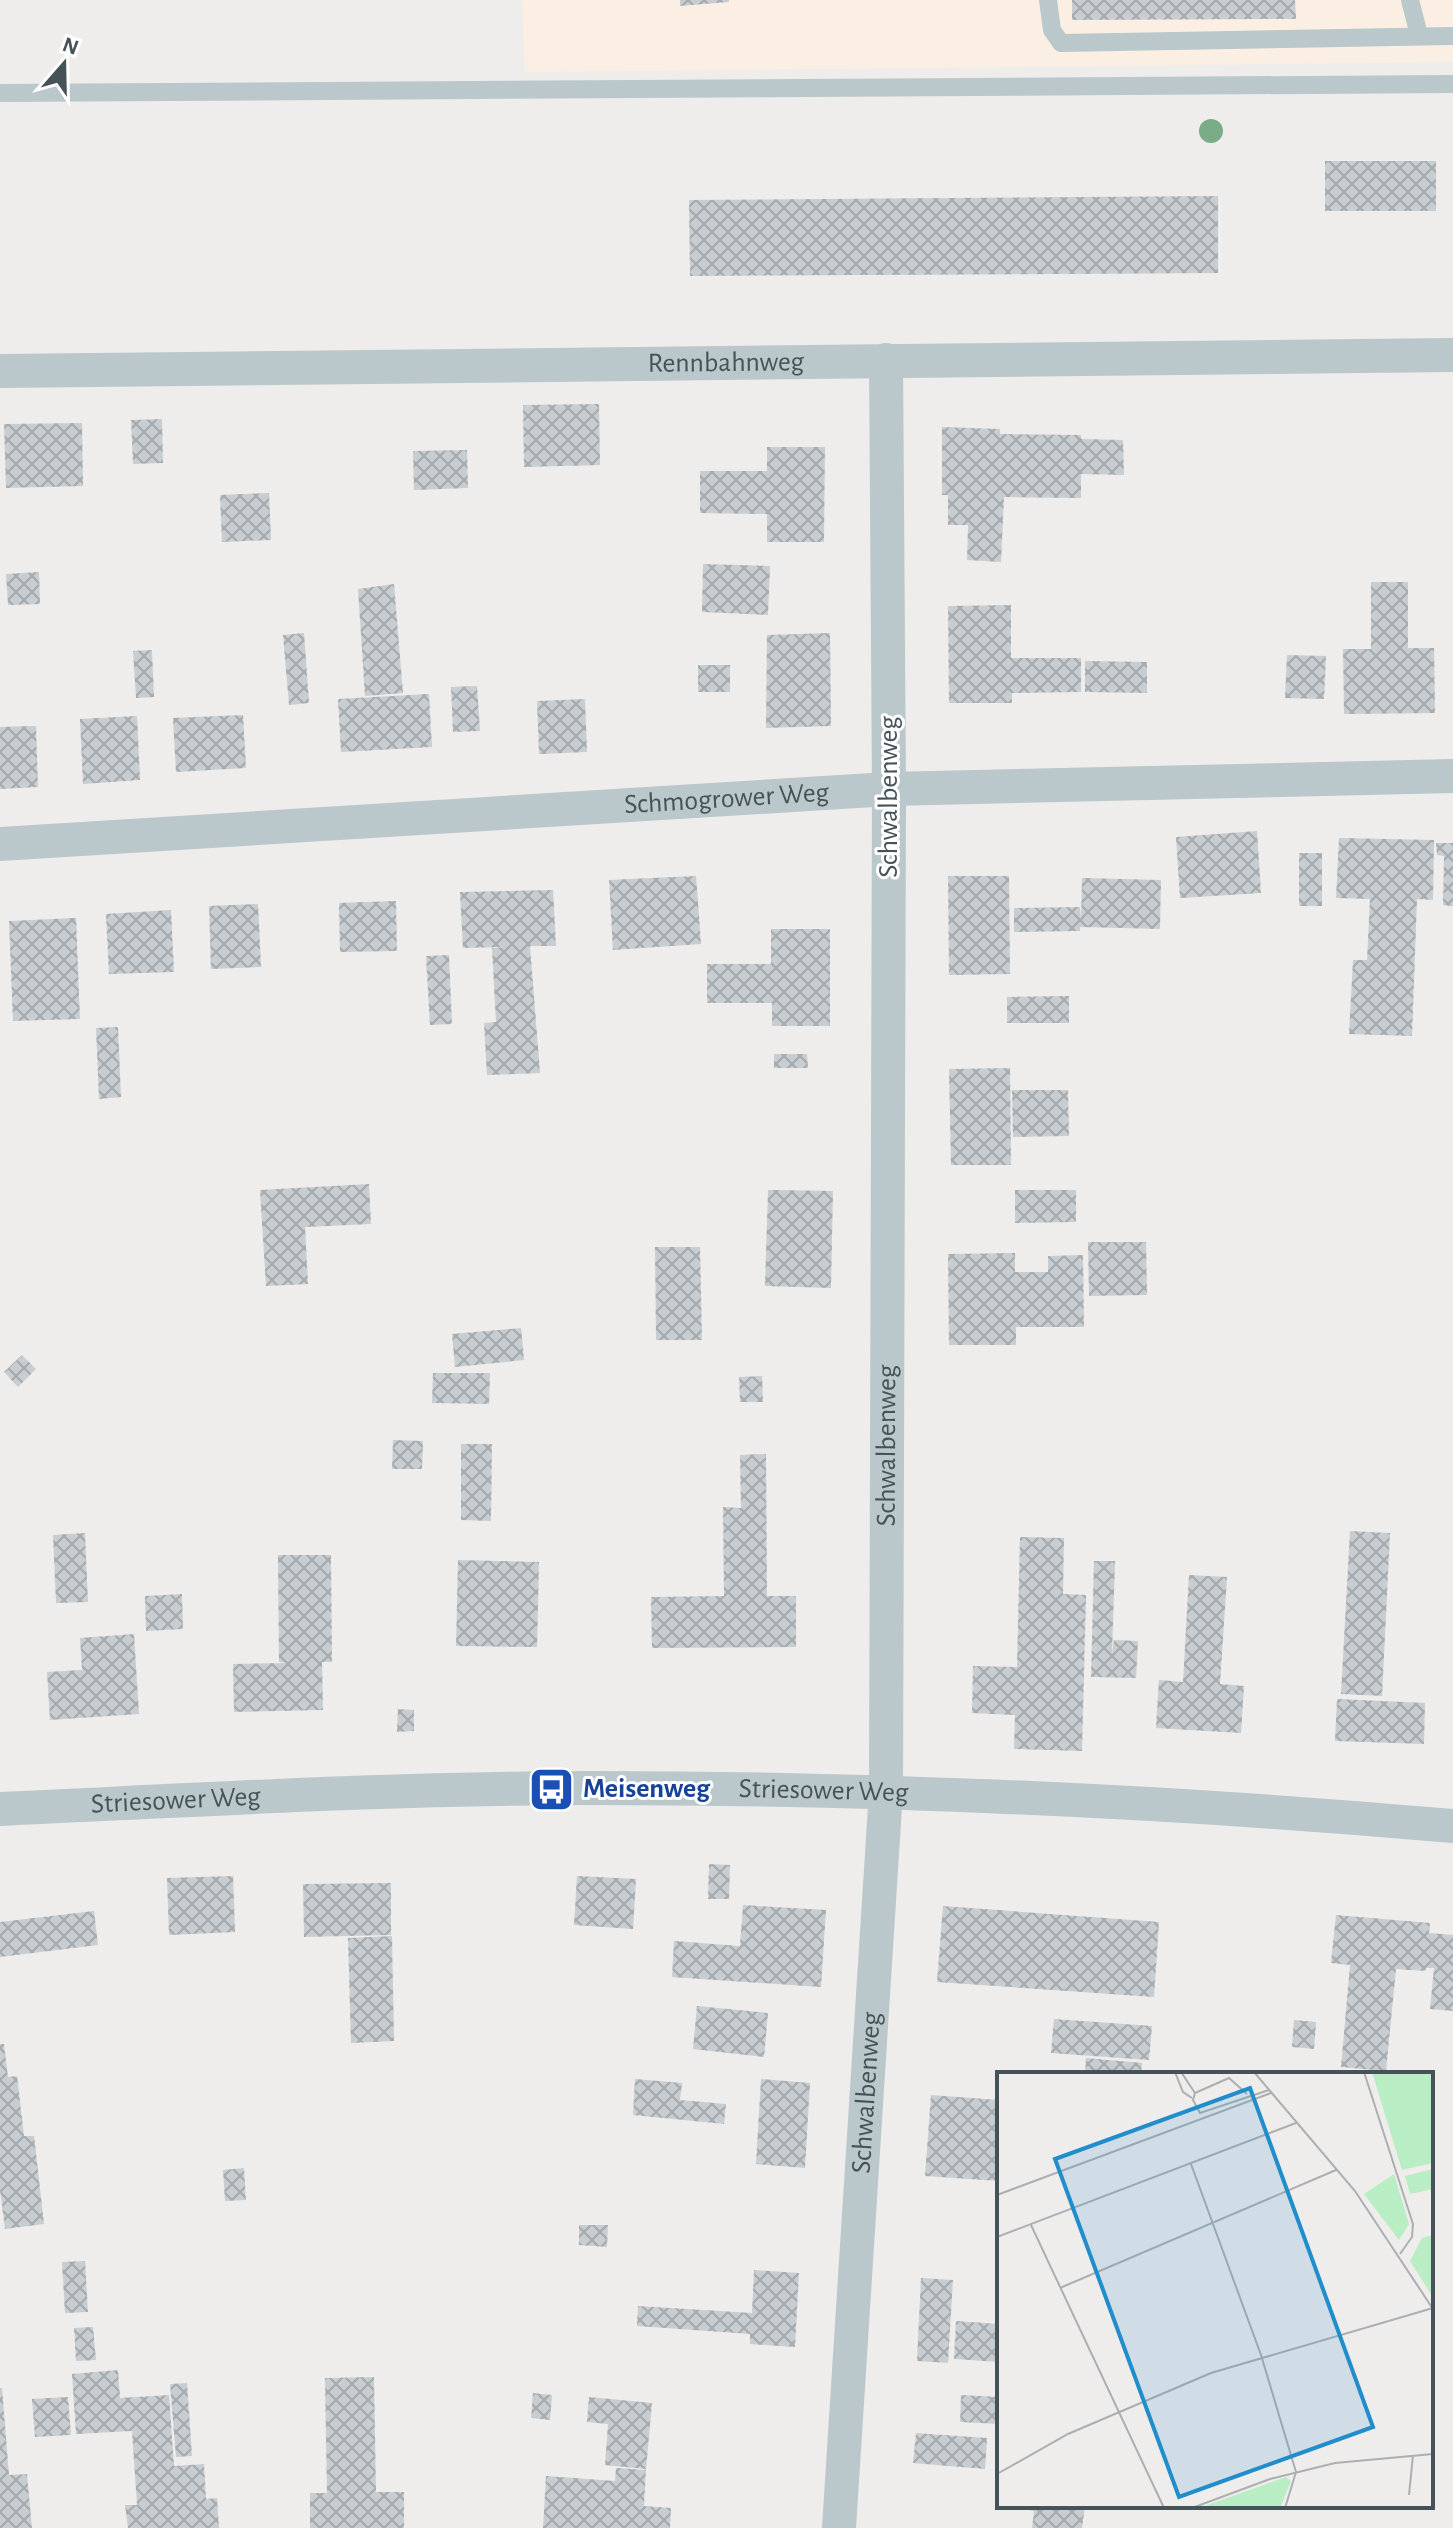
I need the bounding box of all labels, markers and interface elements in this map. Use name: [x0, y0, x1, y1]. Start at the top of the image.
north arrow: [24, 24, 104, 104]
text: N: [60, 33, 81, 59]
street label: Rennbahnweg: [648, 348, 805, 378]
street label: Schwalbenweg: [875, 716, 903, 878]
street label: Schmogrower Weg: [623, 779, 830, 819]
street label: Schwalbenweg: [873, 1364, 901, 1526]
bus stop icon: Meisenweg: [528, 1765, 576, 1813]
place label: Meisenweg: [583, 1775, 711, 1803]
street label: Striesower Weg: [738, 1775, 909, 1807]
street label: Striesower Weg: [90, 1783, 262, 1819]
street label: Schwalbenweg: [848, 2011, 886, 2175]
inset map: [997, 2072, 1433, 2508]

